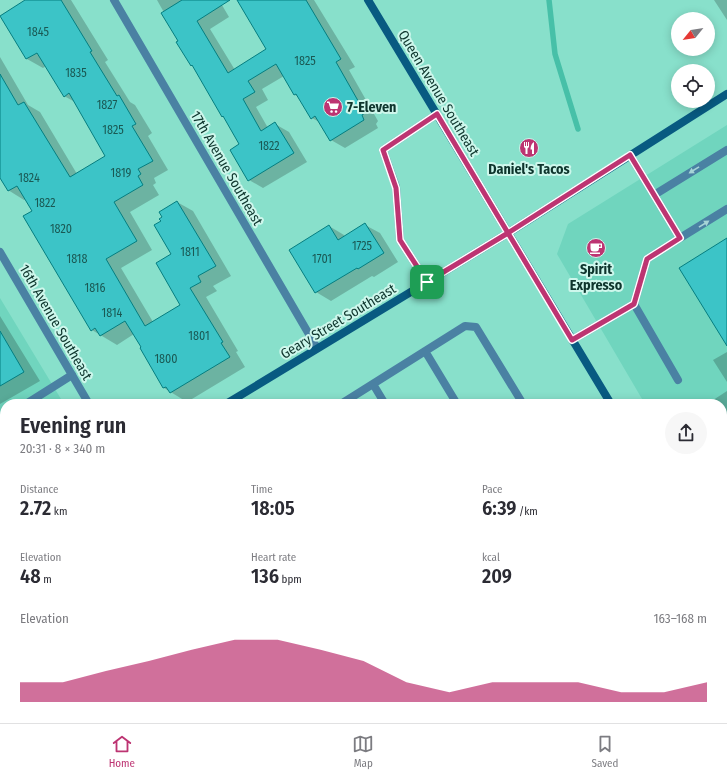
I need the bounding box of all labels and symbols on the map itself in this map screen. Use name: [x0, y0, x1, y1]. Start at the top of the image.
north arrow: [671, 12, 715, 56]
house number: 1845: [27, 25, 49, 39]
street label: Queen Avenue Southeast: [394, 27, 483, 160]
house number: 1825: [294, 54, 316, 68]
house number: 1835: [65, 66, 87, 80]
supermarket icon: 7-Eleven: [322, 96, 344, 118]
house number: 1827: [97, 98, 117, 112]
place label: 7-Eleven: [347, 99, 396, 116]
street label: 17th Avenue Southeast: [187, 108, 266, 229]
house number: 1825: [102, 123, 124, 137]
restaurant icon: Daniel's Tacos: [518, 137, 540, 159]
house number: 1822: [258, 139, 280, 153]
place label: Daniel's Tacos: [488, 161, 570, 178]
house number: 1819: [111, 166, 132, 180]
one-way arrow: [688, 167, 700, 174]
house number: 1824: [18, 171, 40, 185]
house number: 1822: [34, 196, 56, 210]
one-way arrow: [699, 220, 709, 228]
house number: 1820: [50, 222, 72, 236]
cafe icon: Spirit Expresso: [585, 237, 607, 259]
house number: 1725: [352, 239, 373, 253]
house number: 1811: [180, 245, 200, 259]
house number: 1818: [66, 252, 88, 266]
house number: 1701: [312, 252, 332, 266]
street label: 16th Avenue Southeast: [16, 261, 96, 383]
place label: Spirit Expresso: [570, 261, 623, 294]
pin: [410, 265, 444, 299]
street label: Geary Street Southeast: [278, 280, 399, 363]
house number: 1816: [84, 281, 106, 295]
house number: 1814: [102, 306, 123, 320]
house number: 1801: [188, 329, 210, 343]
house number: 1800: [154, 352, 178, 366]

